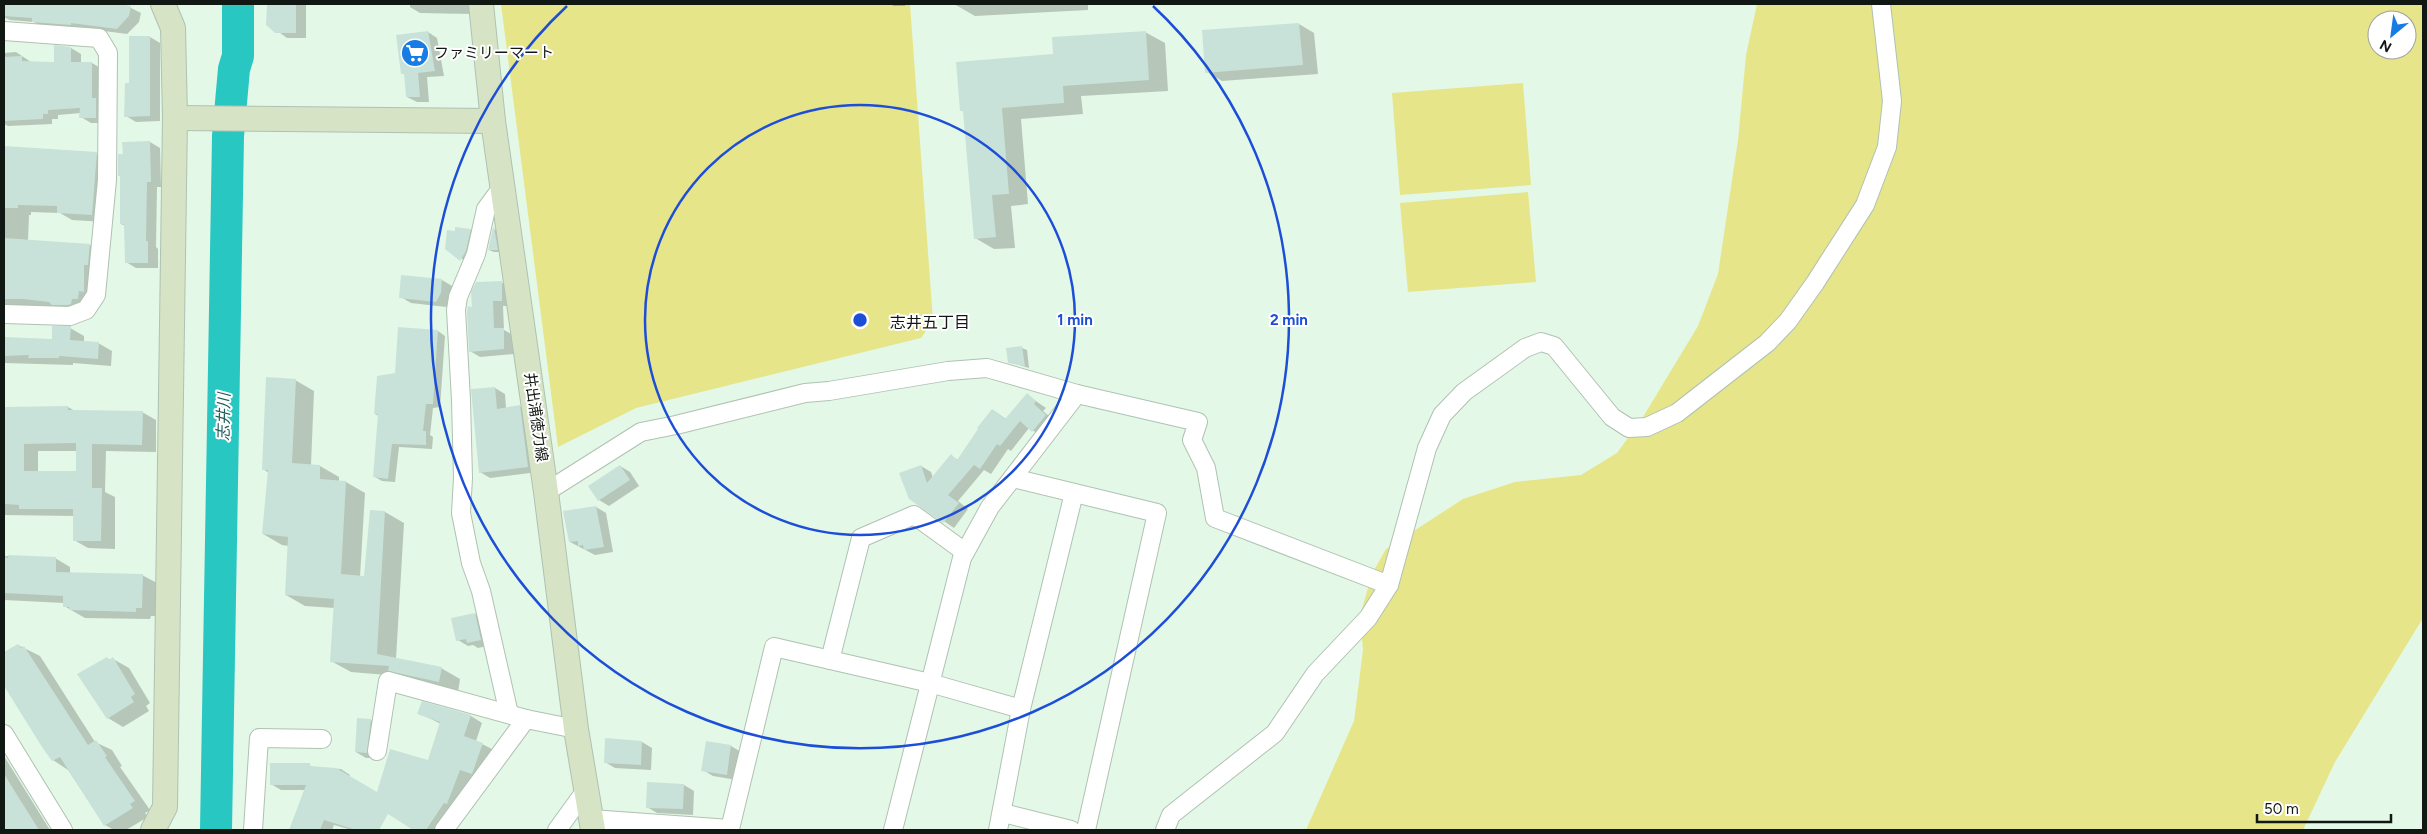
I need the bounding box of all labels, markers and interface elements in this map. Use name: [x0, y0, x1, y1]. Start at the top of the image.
north arrow: [2367, 10, 2417, 60]
text: N: [2377, 36, 2395, 56]
supermarket icon: ファミリーマート: [400, 38, 430, 68]
place label: ファミリーマート: [434, 44, 554, 62]
centre of rings: [851, 311, 869, 329]
text: 1 min: [1057, 311, 1093, 329]
text: 2 min: [1270, 311, 1308, 329]
district label: 志井五丁目: [890, 313, 970, 332]
street label: 井出浦徳力線: [521, 371, 551, 463]
water label: 志井川: [214, 391, 233, 441]
scale bar: [2257, 792, 2391, 824]
text: 50 m: [2264, 800, 2299, 818]

